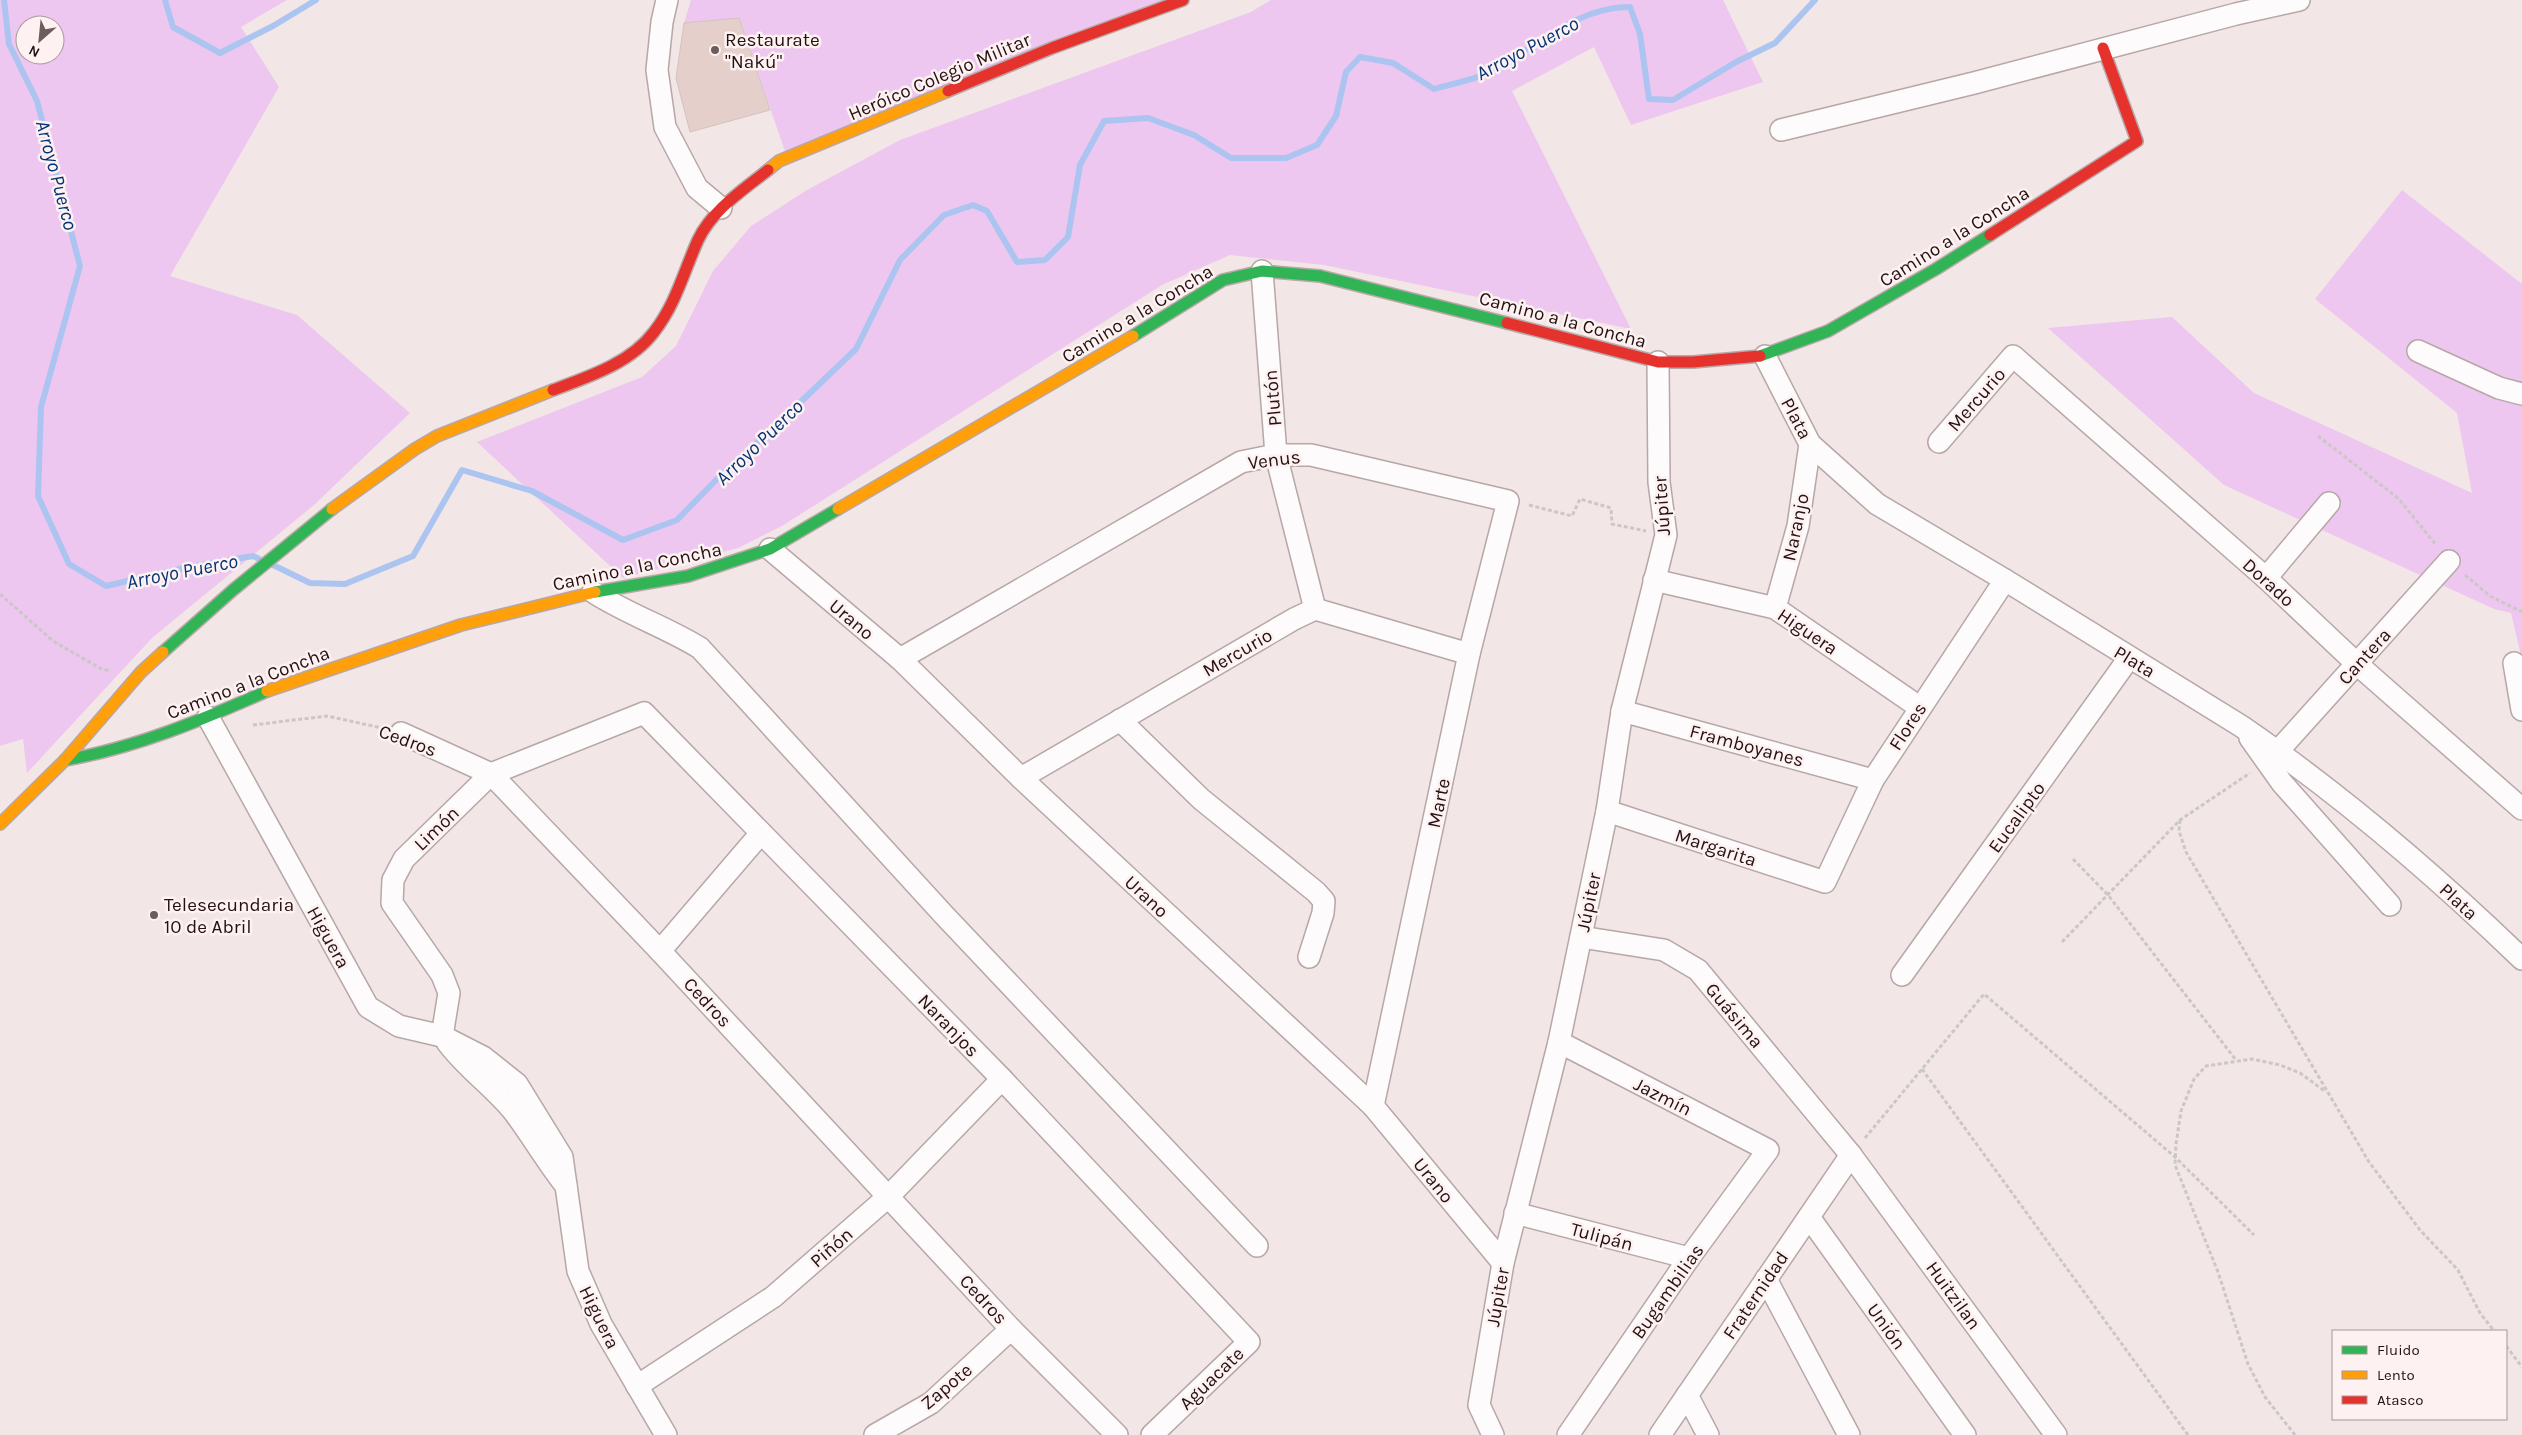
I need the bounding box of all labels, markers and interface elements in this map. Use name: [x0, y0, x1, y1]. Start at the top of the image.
water label: Arroyo Puerco: [1472, 12, 1583, 85]
north arrow: [15, 15, 65, 65]
place label: Restaurate "Nakú": [725, 29, 820, 73]
street label: Heróico Colegio Militar: [845, 29, 1034, 125]
text: N: [26, 41, 43, 61]
marker: Restaurate "Nakú": [709, 44, 721, 56]
water label: Arroyo Puerco: [31, 118, 82, 233]
street label: Camino a la Concha: [1876, 182, 2033, 292]
street label: Camino a la Concha: [1058, 260, 1217, 368]
street label: Camino a la Concha: [1477, 287, 1649, 353]
street label: Mercurio: [1943, 363, 2010, 436]
street label: Plutón: [1260, 369, 1286, 427]
street label: Plata: [1776, 394, 1816, 443]
water label: Arroyo Puerco: [711, 395, 808, 490]
street label: Venus: [1247, 446, 1302, 474]
street label: Júpiter: [1649, 475, 1675, 536]
street label: Naranjo: [1778, 491, 1814, 563]
street label: Camino a la Concha: [551, 538, 724, 596]
water label: Arroyo Puerco: [125, 549, 240, 594]
street label: Dorado: [2238, 554, 2299, 612]
street label: Urano: [825, 595, 878, 645]
street label: Higuera: [1773, 604, 1842, 660]
street label: Mercurio: [1199, 624, 1276, 682]
street label: Cantera: [2334, 624, 2396, 689]
street label: Plata: [2110, 641, 2159, 683]
street label: Camino a la Concha: [164, 642, 333, 724]
street label: Flores: [1884, 699, 1931, 754]
street label: Cedros: [376, 720, 440, 762]
street label: Framboyanes: [1687, 720, 1806, 772]
street label: Marte: [1423, 776, 1455, 830]
street label: Eucalipto: [1984, 778, 2050, 857]
street label: Limón: [410, 802, 464, 855]
street label: Margarita: [1672, 824, 1759, 871]
street label: Urano: [1120, 871, 1173, 922]
street label: Júpiter: [1572, 871, 1606, 934]
street label: Plata: [2435, 879, 2482, 925]
place label: Telesecundaria 10 de Abril: [164, 894, 294, 938]
street label: Higuera: [302, 903, 354, 972]
marker: Telesecundaria 10 de Abril: [148, 909, 160, 921]
street label: Cedros: [679, 973, 736, 1032]
street label: Guásima: [1701, 979, 1768, 1053]
street label: Naranjos: [913, 990, 983, 1062]
street label: Jazmín: [1630, 1073, 1695, 1121]
street label: Urano: [1408, 1154, 1458, 1208]
street label: Tulipán: [1568, 1218, 1635, 1256]
street label: Piñón: [806, 1223, 858, 1272]
street label: Bugambilias: [1627, 1240, 1709, 1343]
street label: Fraternidad: [1718, 1247, 1793, 1344]
street label: Huitzilan: [1921, 1257, 1985, 1334]
street label: Júpiter: [1482, 1266, 1514, 1328]
street label: Cedros: [955, 1270, 1012, 1329]
street label: Higuera: [574, 1282, 624, 1353]
street label: Unión: [1862, 1299, 1910, 1354]
legend: [2332, 1330, 2507, 1420]
text: Fluido: [2377, 1341, 2420, 1359]
street label: Aguacate: [1175, 1343, 1248, 1415]
street label: Zapote: [917, 1359, 977, 1415]
text: Lento: [2377, 1366, 2415, 1384]
text: Atasco: [2377, 1391, 2423, 1409]

